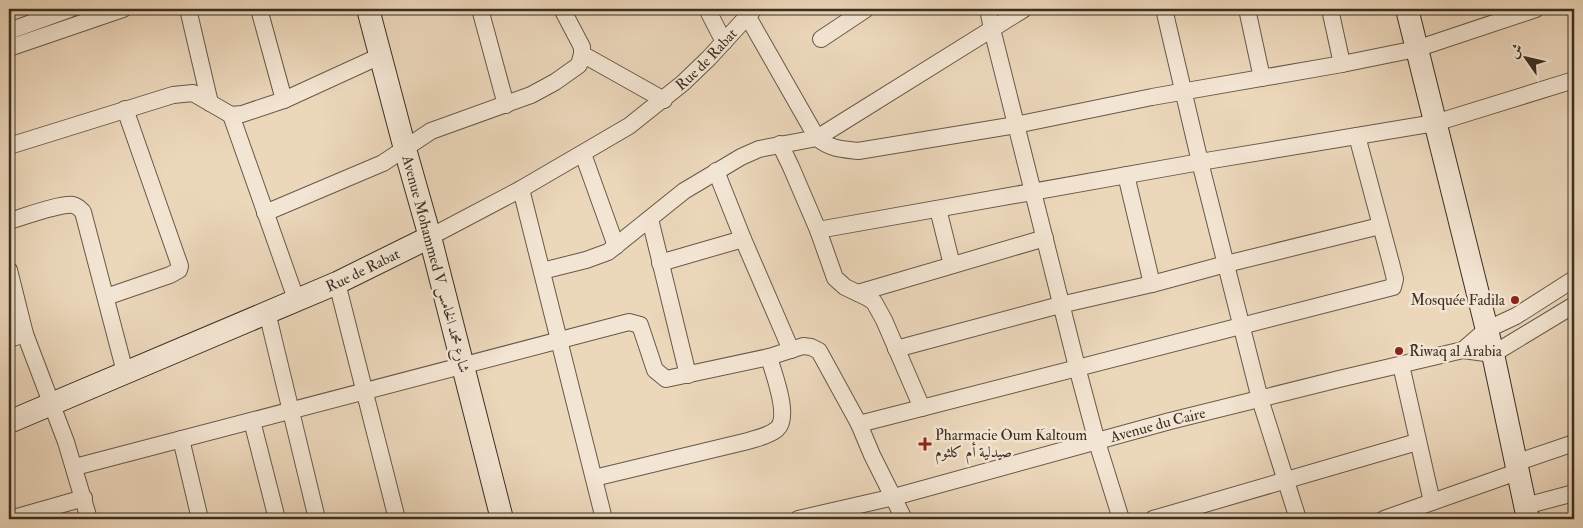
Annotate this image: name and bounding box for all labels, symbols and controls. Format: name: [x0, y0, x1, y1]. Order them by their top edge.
street label: Rue de Rabat: [672, 25, 741, 95]
north arrow: [1500, 32, 1550, 82]
text: ش: [1505, 40, 1527, 62]
street label: Avenue Mohammed V شارع محمد الخامس: [394, 152, 474, 376]
street label: Rue de Rabat: [323, 244, 403, 297]
place label: Mosquée Fadila: [1411, 291, 1506, 310]
marker: Mosquée Fadila: [1509, 294, 1521, 306]
place label: Riwaq al Arabia: [1409, 342, 1503, 361]
marker: Riwaq al Arabia: [1393, 345, 1405, 357]
street label: Avenue du Caire: [1107, 404, 1208, 447]
place label: Pharmacie Oum Kaltoum صيدلية أم كلثوم: [935, 426, 1088, 465]
marker: Pharmacie Oum Kaltoum صيدلية أم كلثوم: [919, 438, 931, 450]

